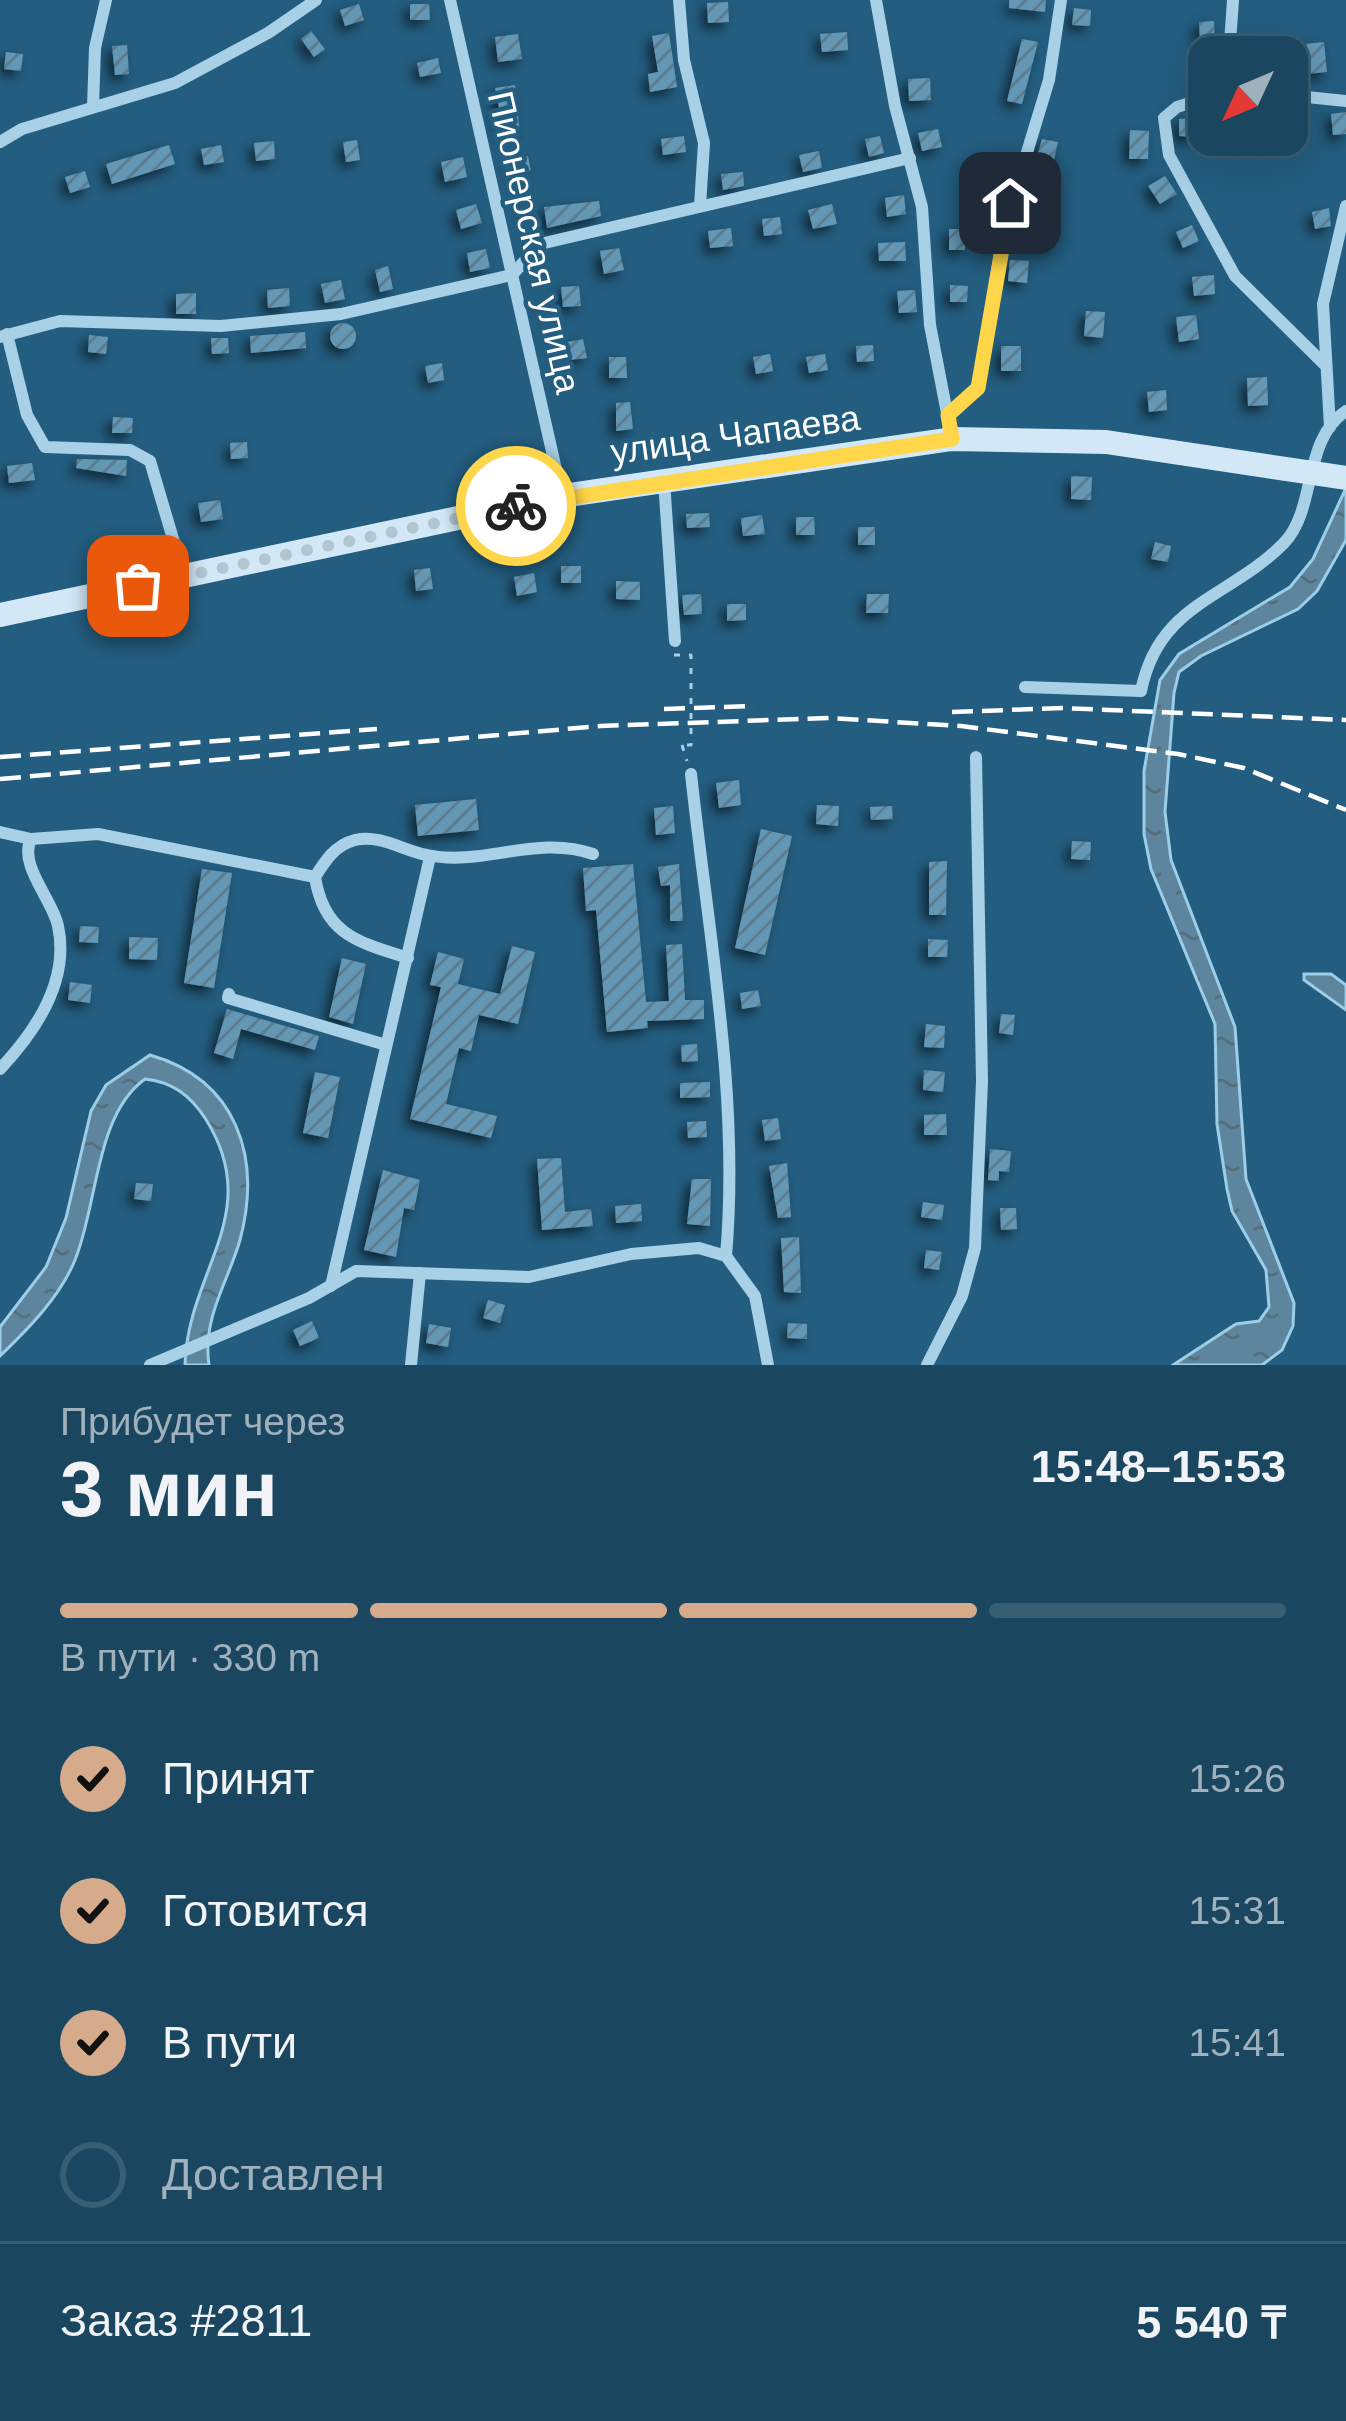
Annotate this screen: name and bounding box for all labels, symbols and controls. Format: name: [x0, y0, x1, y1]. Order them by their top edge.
north arrow: [1188, 36, 1308, 156]
map controls: [1188, 36, 1308, 156]
street label: Пионерская улица: [480, 87, 589, 398]
pin: [959, 152, 1061, 254]
icon: home: [977, 170, 1043, 236]
street label: улица Чапаева: [608, 397, 863, 472]
courier: [456, 446, 576, 566]
icon: bike: [483, 473, 549, 539]
pin: [87, 535, 189, 637]
icon: bag: [105, 553, 171, 619]
text: Прибудет через: [60, 1400, 345, 1443]
text: 15:48–15:53: [1031, 1441, 1286, 1492]
text: 3 мин: [60, 1445, 278, 1533]
text: В пути · 330 m: [60, 1636, 320, 1679]
icon: check: [60, 1746, 126, 1812]
text: Принят: [162, 1753, 314, 1804]
text: 15:26: [1188, 1757, 1286, 1800]
icon: check: [60, 1878, 126, 1944]
text: Готовится: [162, 1885, 369, 1936]
text: 15:31: [1188, 1889, 1286, 1932]
icon: check: [60, 2010, 126, 2076]
text: В пути: [162, 2017, 297, 2068]
text: 15:41: [1188, 2021, 1286, 2064]
text: Доставлен: [162, 2149, 385, 2200]
text: Заказ #2811: [60, 2295, 312, 2346]
text: 5 540 ₸: [1136, 2297, 1286, 2348]

